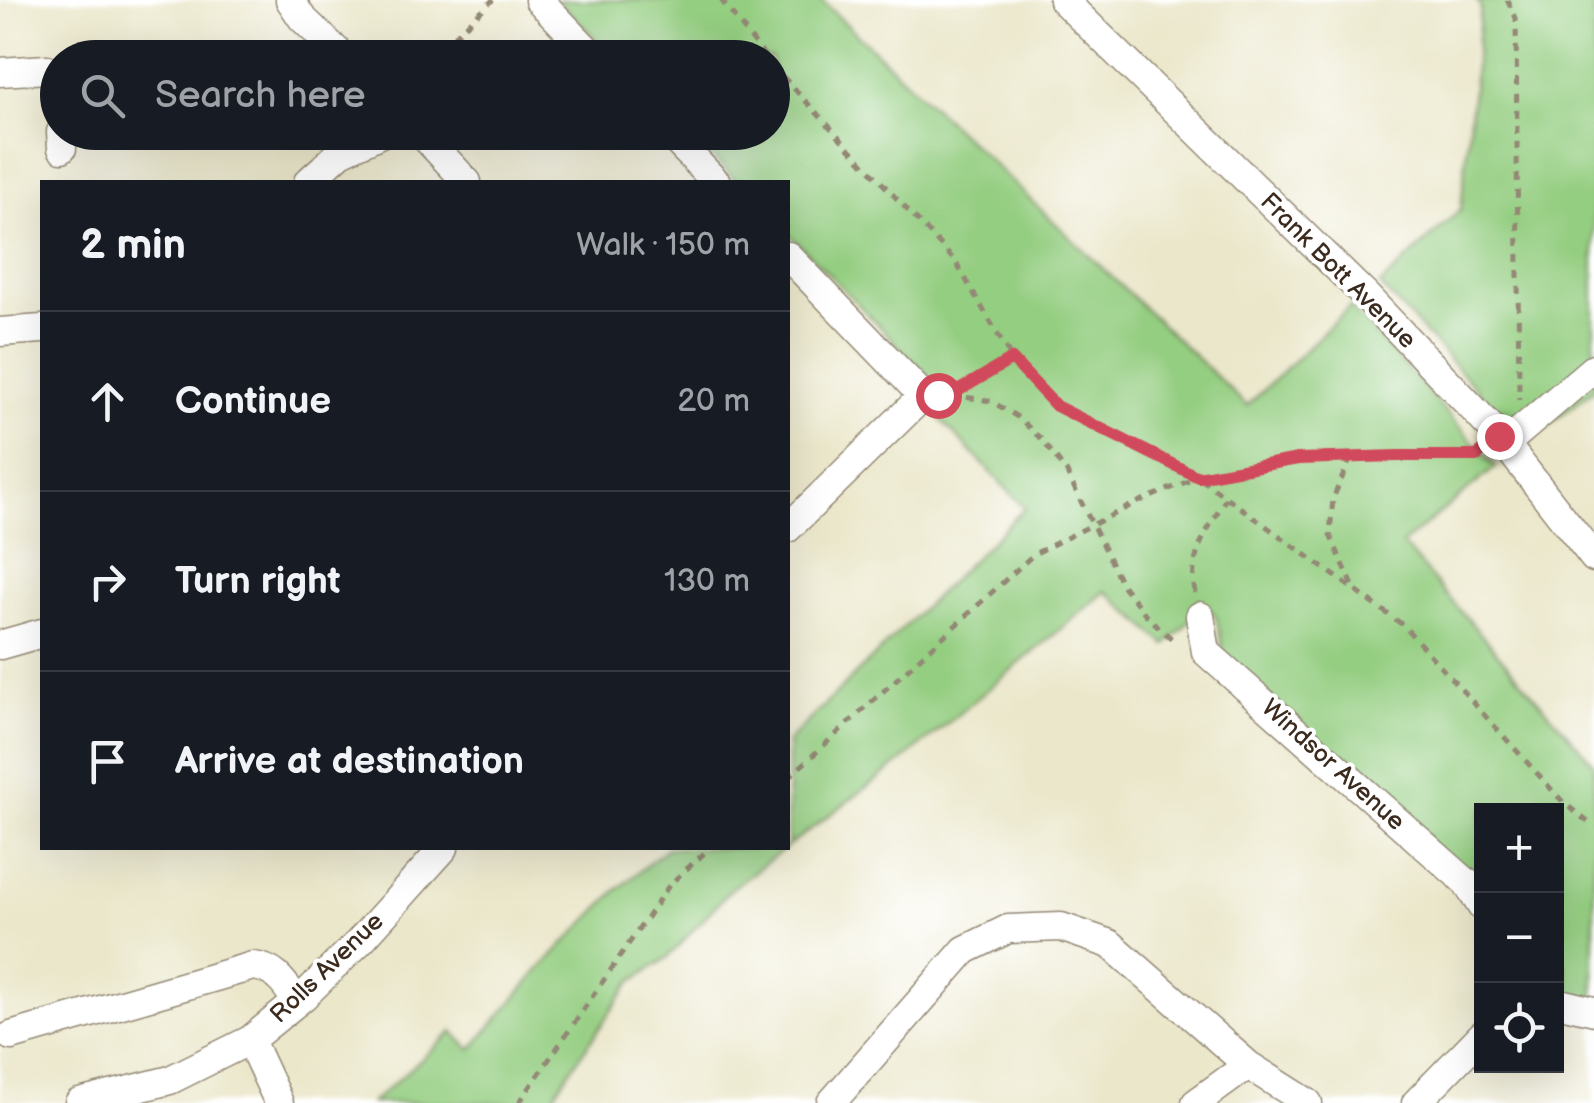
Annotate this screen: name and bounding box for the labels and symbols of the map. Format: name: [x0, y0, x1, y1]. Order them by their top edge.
street label: Frank Bott Avenue: [1254, 187, 1423, 356]
route start: [916, 373, 962, 419]
route end: [1477, 414, 1523, 460]
street label: Windsor Avenue: [1255, 693, 1411, 838]
street label: Rolls Avenue: [264, 906, 390, 1030]

